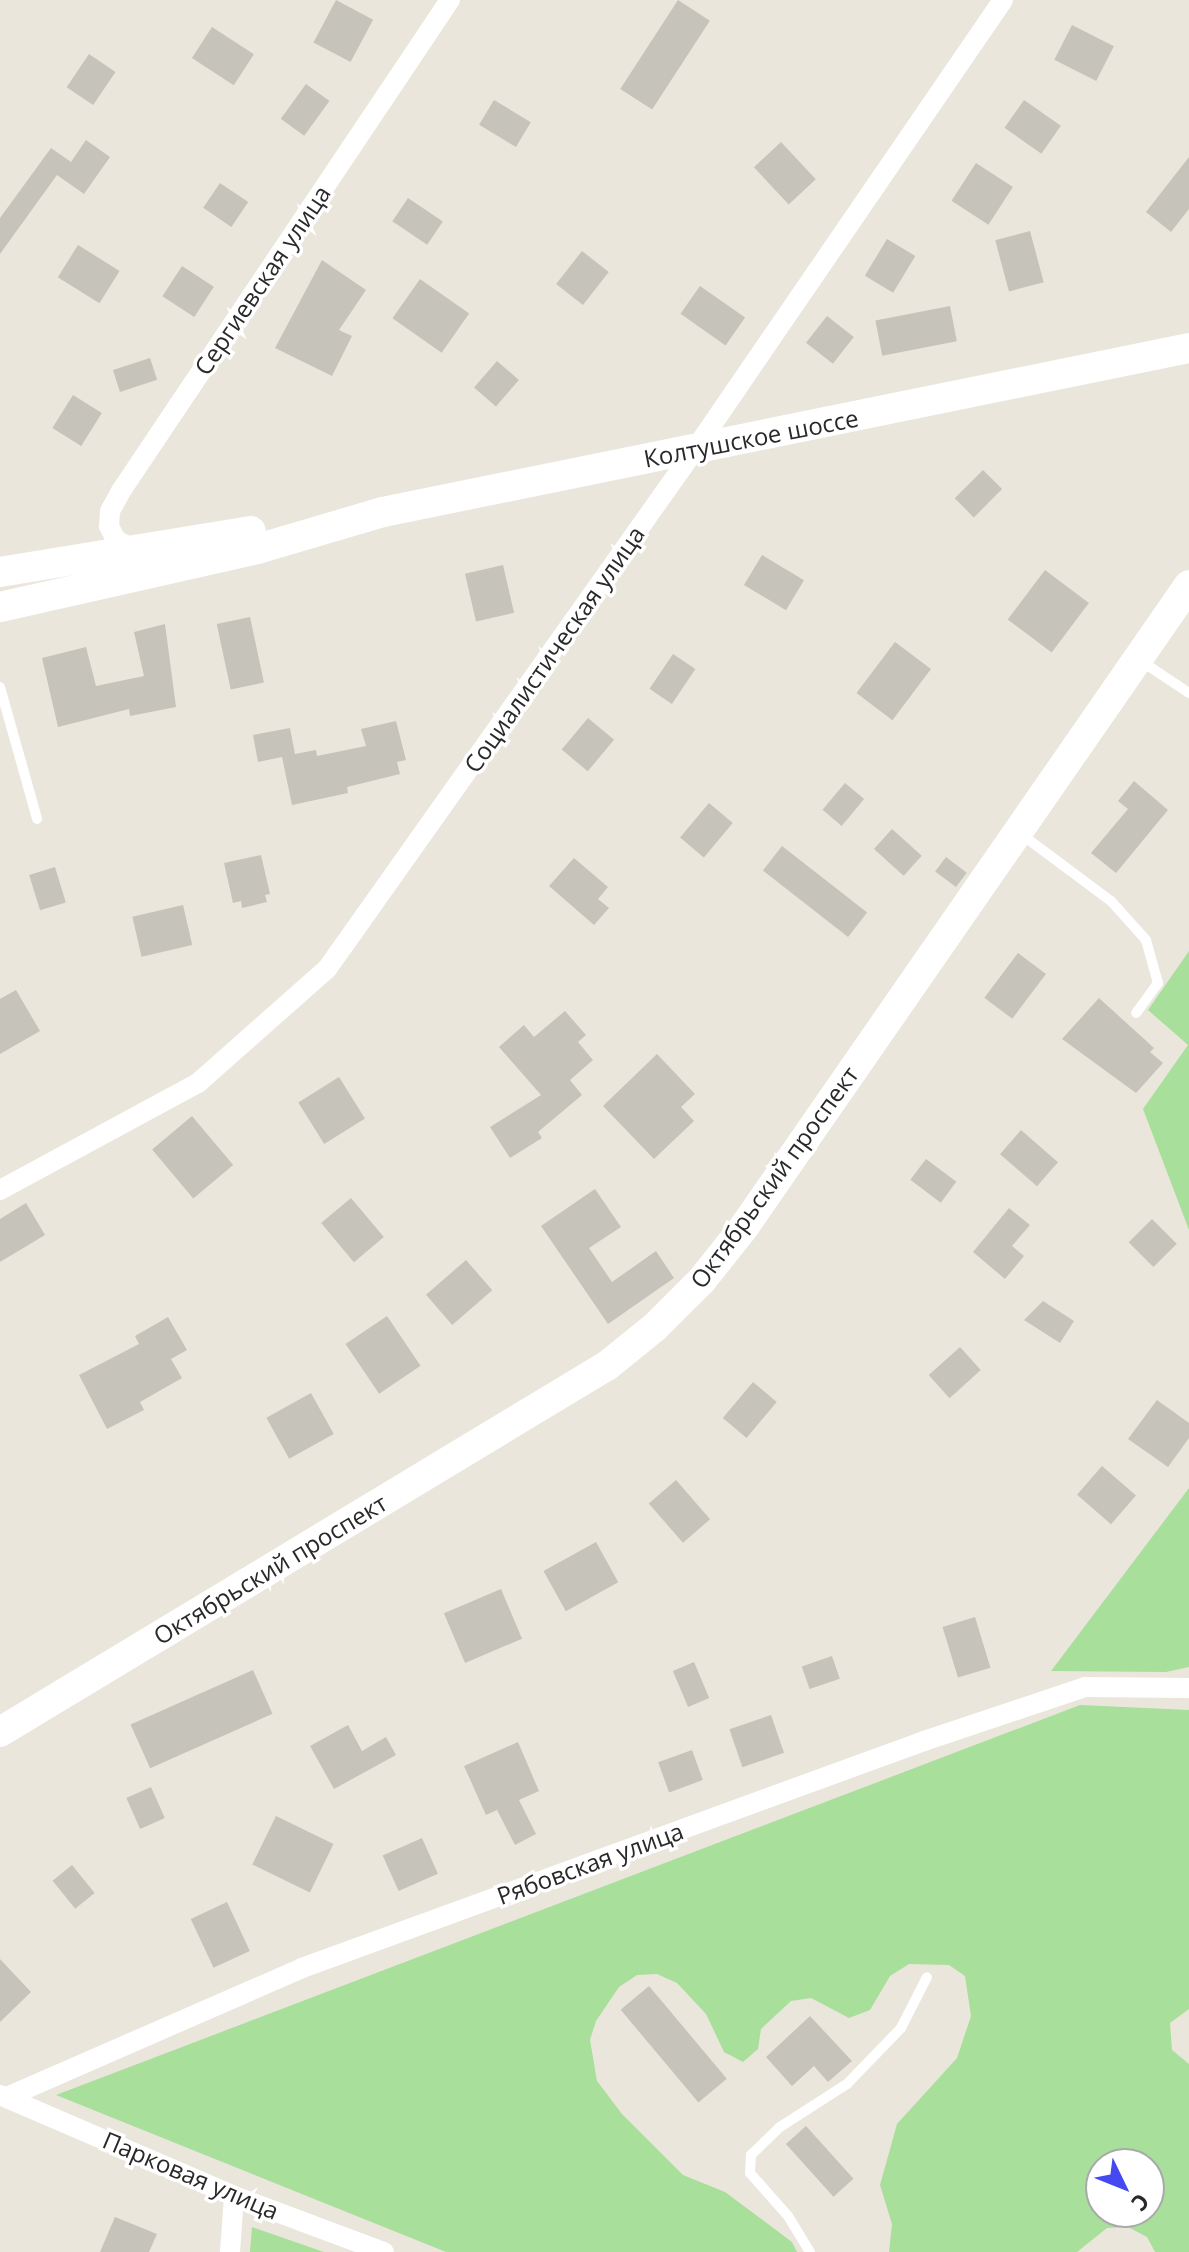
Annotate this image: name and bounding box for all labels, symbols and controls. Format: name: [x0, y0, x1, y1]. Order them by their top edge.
street label: Сергиевская улица: [188, 180, 336, 380]
street label: Колтушское шоссе: [641, 403, 861, 473]
street label: Социалистическая улица: [458, 520, 650, 778]
street label: Октябрьский проспект: [684, 1061, 864, 1293]
street label: Октябрьский проспект: [148, 1488, 392, 1650]
street label: Рябовская улица: [493, 1816, 687, 1910]
street label: Парковая улица: [99, 2125, 283, 2225]
north arrow: [1085, 2148, 1165, 2228]
text: С: [1125, 2188, 1157, 2218]

